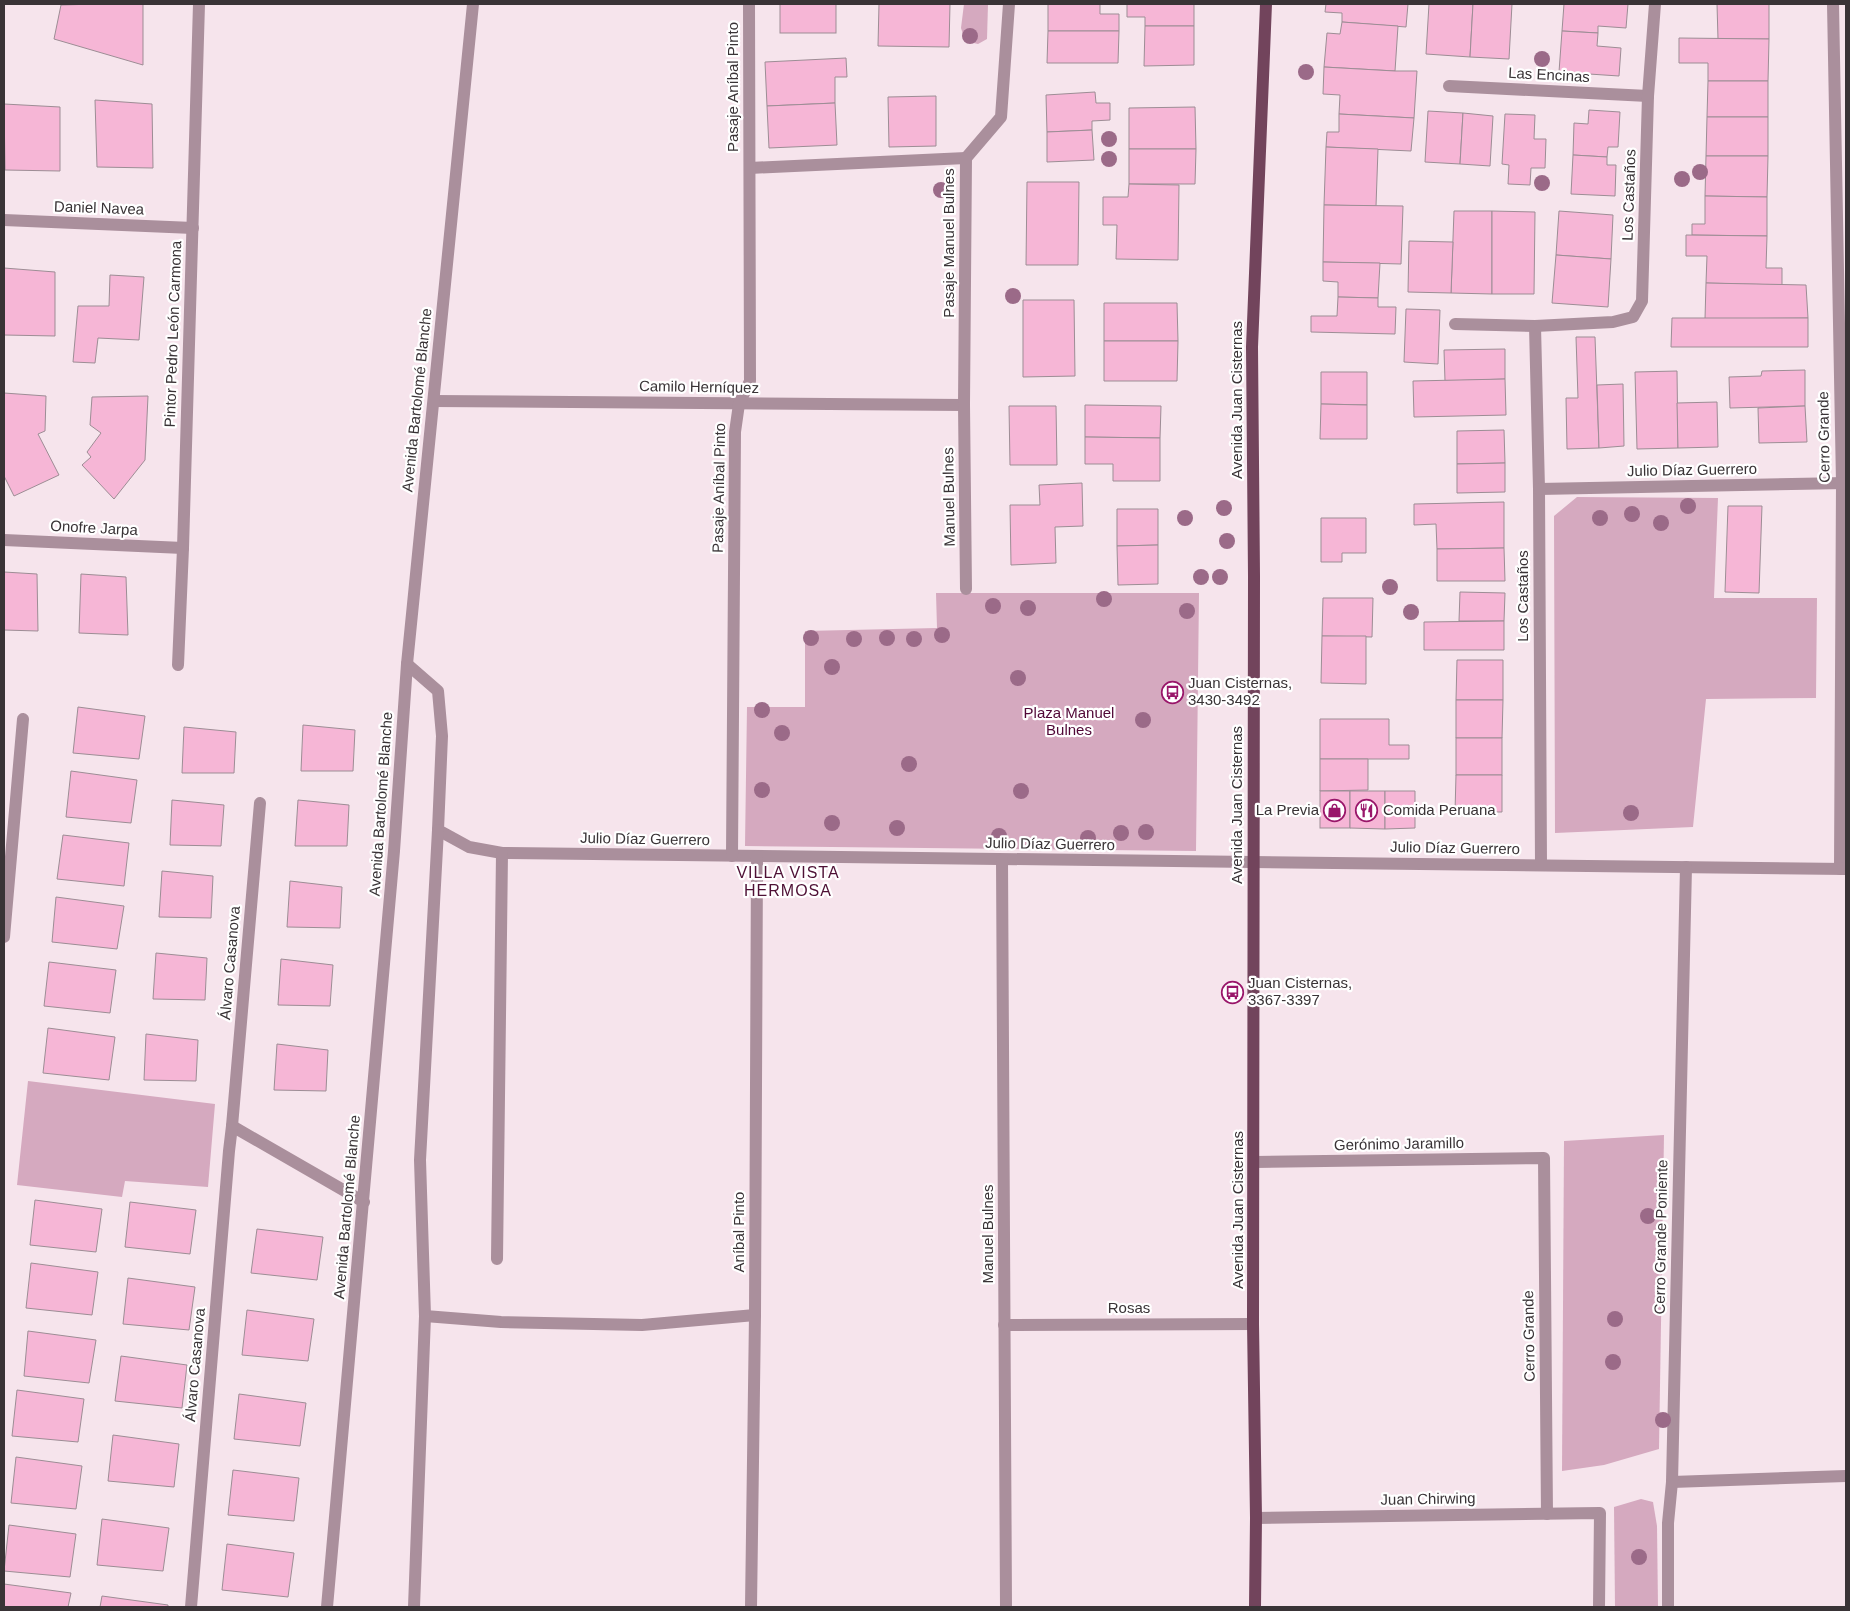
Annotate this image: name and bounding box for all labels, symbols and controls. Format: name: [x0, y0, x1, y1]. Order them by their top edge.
street label: Pasaje Aníbal Pinto: [724, 22, 741, 152]
street label: Las Encinas: [1508, 64, 1590, 85]
street label: Los Castaños: [1618, 149, 1639, 241]
street label: Pasaje Manuel Bulnes: [940, 168, 957, 318]
street label: Daniel Navea: [54, 197, 145, 218]
street label: Pintor Pedro León Carmona: [161, 240, 184, 428]
street label: Avenida Bartolomé Blanche: [398, 307, 435, 493]
street label: Avenida Juan Cisternas: [1228, 321, 1245, 479]
street label: Camilo Herníquez: [639, 377, 759, 396]
street label: Cerro Grande: [1814, 391, 1833, 483]
street label: Pasaje Aníbal Pinto: [709, 423, 728, 553]
street label: Manuel Bulnes: [939, 447, 958, 547]
street label: Julio Díaz Guerrero: [1627, 460, 1757, 479]
street label: Onofre Jarpa: [50, 517, 139, 538]
street label: Los Castaños: [1514, 550, 1531, 642]
place label: Juan Cisternas, 3430-3492: [1188, 674, 1292, 708]
bus stop icon: Juan Cisternas, 3430-3492: [1160, 680, 1184, 704]
park label: Plaza Manuel Bulnes: [1024, 704, 1114, 738]
street label: Avenida Bartolomé Blanche: [366, 711, 395, 897]
street label: Avenida Juan Cisternas: [1228, 726, 1245, 884]
shop icon: La Previa: [1323, 798, 1347, 822]
restaurant icon: Comida Peruana: [1355, 798, 1379, 822]
place label: La Previa: [1256, 801, 1320, 818]
place label: Comida Peruana: [1383, 801, 1496, 818]
street label: Julio Díaz Guerrero: [580, 829, 710, 848]
street label: Julio Díaz Guerrero: [985, 834, 1115, 853]
street label: Julio Díaz Guerrero: [1390, 838, 1520, 857]
district label: VILLA VISTA HERMOSA: [736, 864, 840, 899]
street label: Álvaro Casanova: [216, 905, 243, 1021]
place label: Juan Cisternas, 3367-3397: [1248, 974, 1352, 1008]
bus stop icon: Juan Cisternas, 3367-3397: [1220, 980, 1244, 1004]
street label: Avenida Bartolomé Blanche: [330, 1114, 363, 1300]
street label: Avenida Juan Cisternas: [1229, 1131, 1246, 1289]
street label: Gerónimo Jaramillo: [1334, 1134, 1464, 1153]
street label: Cerro Grande Poniente: [1651, 1159, 1670, 1315]
street label: Manuel Bulnes: [979, 1184, 996, 1284]
street label: Aníbal Pinto: [730, 1192, 747, 1272]
street label: Cerro Grande: [1519, 1290, 1538, 1382]
street label: Rosas: [1108, 1299, 1150, 1316]
street label: Álvaro Casanova: [181, 1307, 208, 1423]
street label: Juan Chirwing: [1380, 1489, 1476, 1508]

